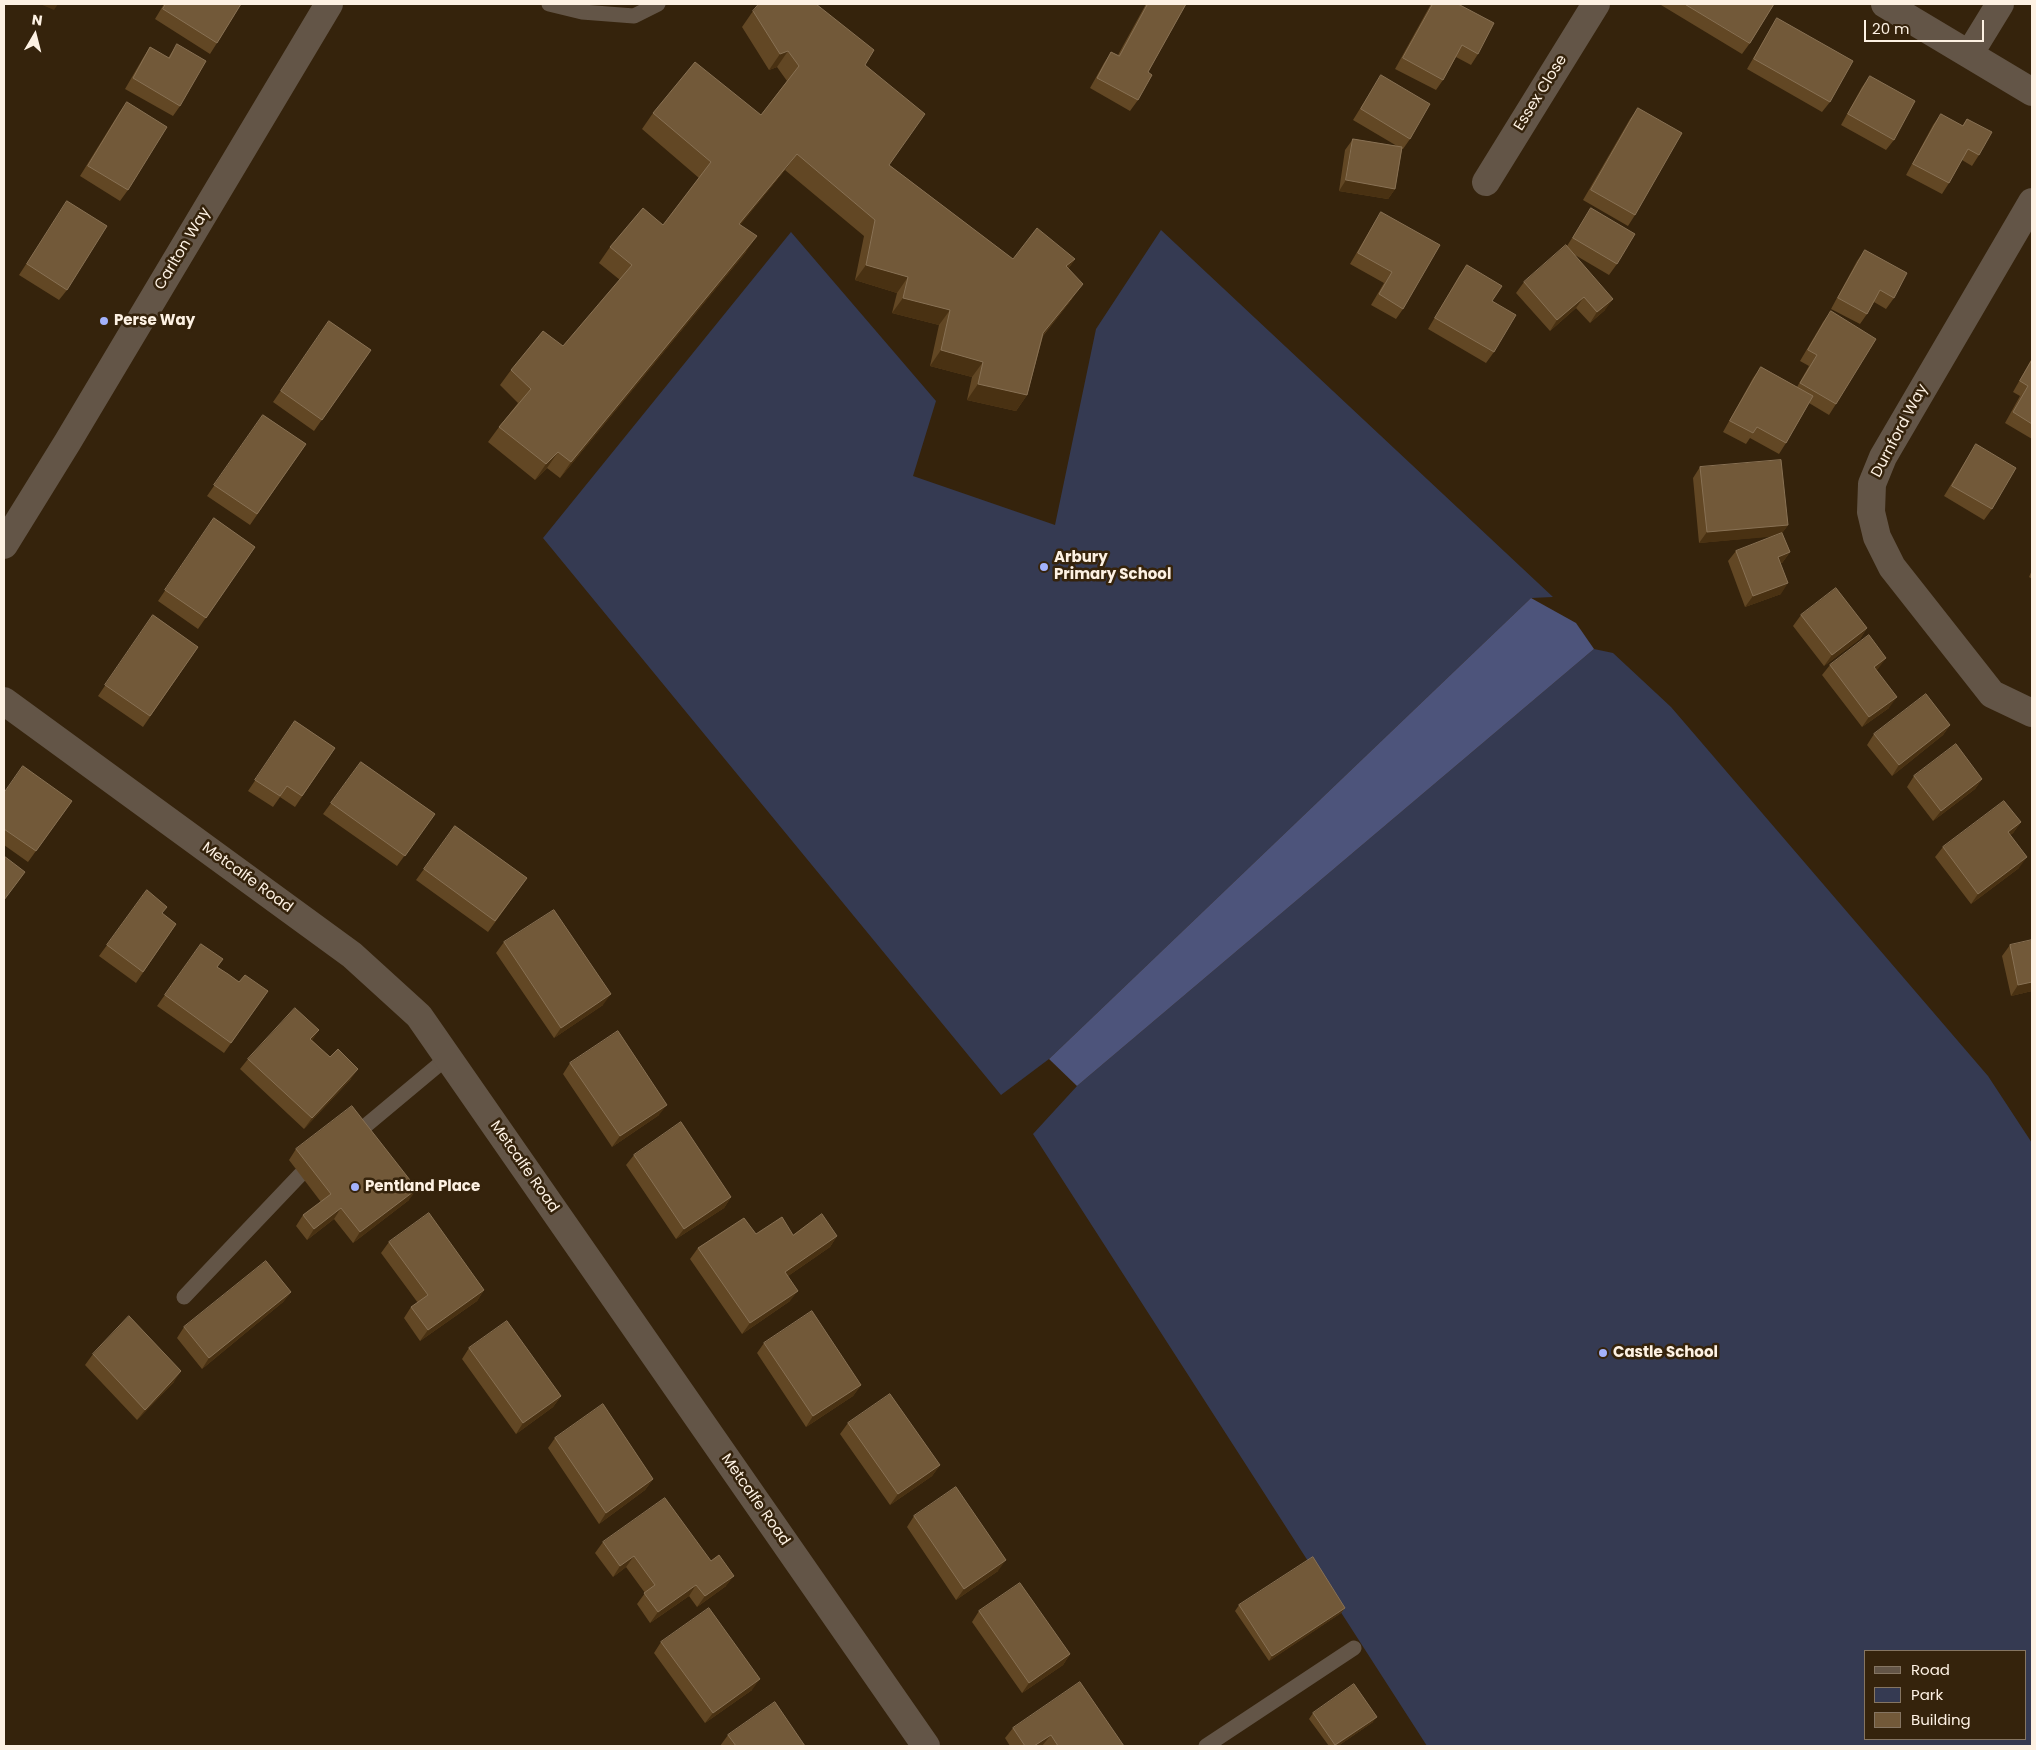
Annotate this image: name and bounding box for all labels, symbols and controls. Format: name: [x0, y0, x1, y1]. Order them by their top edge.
north arrow: [10, 10, 60, 60]
text: N: [30, 10, 44, 31]
scale bar: [1866, 10, 1986, 42]
text: 20 m: [1872, 18, 1910, 39]
street label: Essex Close: [1511, 52, 1571, 134]
street label: Carlton Way: [151, 205, 215, 293]
place label: Perse Way: [114, 312, 195, 330]
marker: Perse Way: [98, 315, 110, 327]
street label: Durnford Way: [1868, 381, 1932, 481]
place label: Arbury Primary School: [1054, 549, 1171, 584]
marker: Arbury Primary School: [1038, 561, 1050, 573]
street label: Metcalfe Road: [198, 839, 296, 917]
street label: Metcalfe Road: [486, 1118, 562, 1216]
place label: Pentland Place: [365, 1178, 480, 1196]
marker: Pentland Place: [349, 1181, 361, 1193]
place label: Castle School: [1613, 1344, 1718, 1362]
marker: Castle School: [1597, 1347, 1609, 1359]
street label: Metcalfe Road: [717, 1451, 793, 1549]
legend: [1864, 1650, 2026, 1740]
text: Road: [1911, 1659, 1950, 1680]
text: Park: [1911, 1684, 1943, 1705]
text: Building: [1911, 1709, 1971, 1730]

